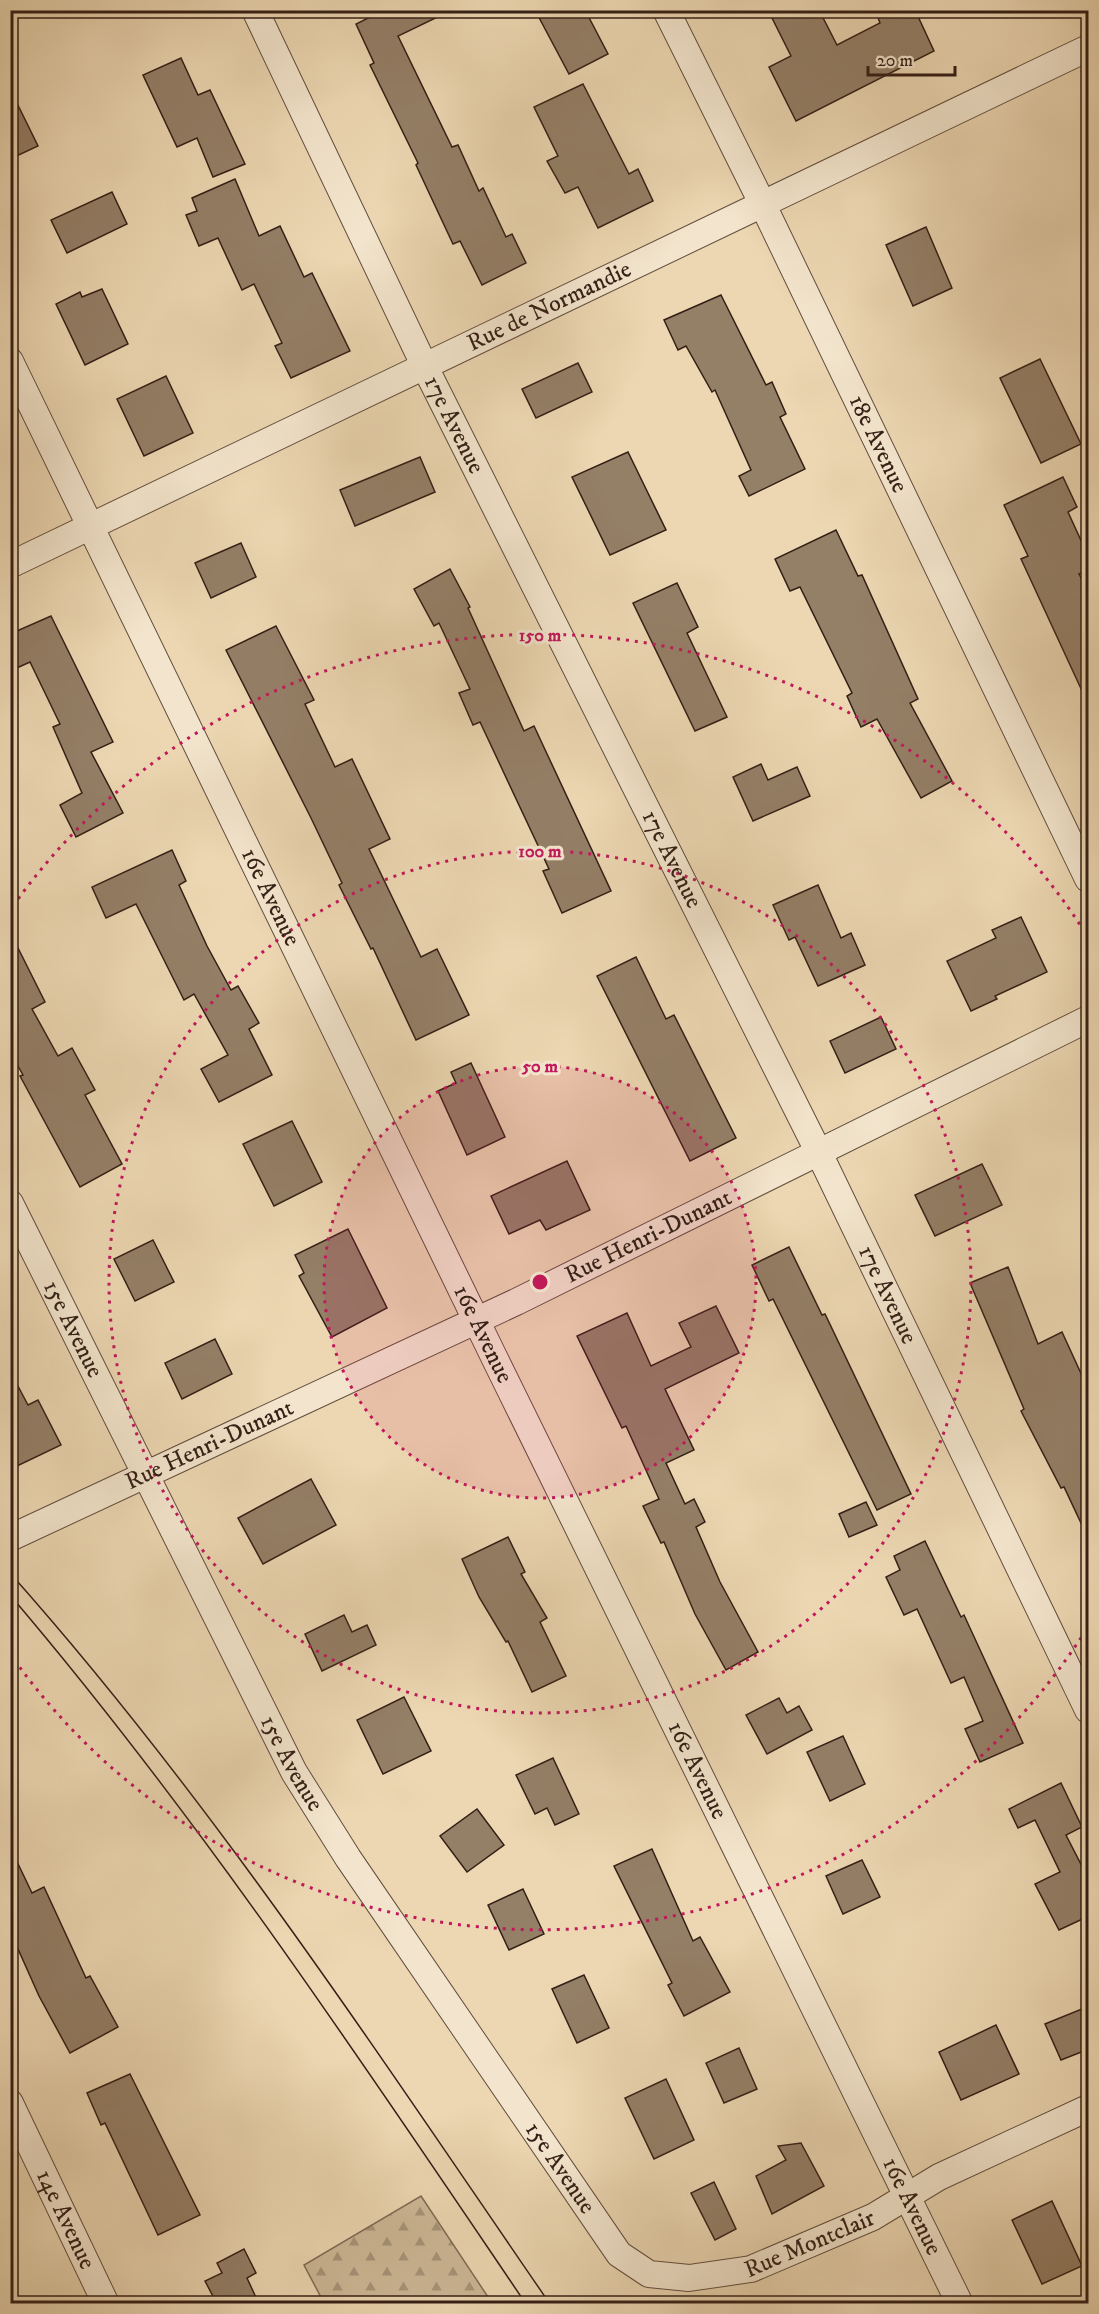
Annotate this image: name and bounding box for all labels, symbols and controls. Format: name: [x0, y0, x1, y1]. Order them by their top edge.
scale bar: [868, 39, 955, 77]
text: 20 m: [877, 50, 913, 72]
street label: Rue de Normandie: [462, 254, 636, 358]
street label: 17e Avenue: [417, 371, 491, 479]
street label: 18e Avenue: [842, 390, 915, 498]
text: 150 m: [519, 625, 562, 647]
street label: 17e Avenue: [635, 805, 709, 913]
text: 100 m: [518, 841, 562, 863]
street label: 16e Avenue: [234, 843, 307, 951]
text: 50 m: [521, 1056, 558, 1078]
street label: Rue Henri-Dunant: [560, 1183, 737, 1290]
street label: 17e Avenue: [851, 1241, 924, 1349]
centre of rings: [530, 1272, 550, 1292]
street label: 15e Avenue: [36, 1276, 110, 1383]
street label: 16e Avenue: [446, 1280, 520, 1388]
street label: Rue Henri-Dunant: [120, 1393, 299, 1497]
street label: 15e Avenue: [253, 1710, 330, 1817]
street label: 16e Avenue: [661, 1716, 734, 1824]
street label: 15e Avenue: [518, 2116, 602, 2220]
street label: 16e Avenue: [875, 2152, 949, 2260]
street label: 14e Avenue: [29, 2165, 102, 2274]
street label: Rue Montclair: [740, 2203, 879, 2285]

